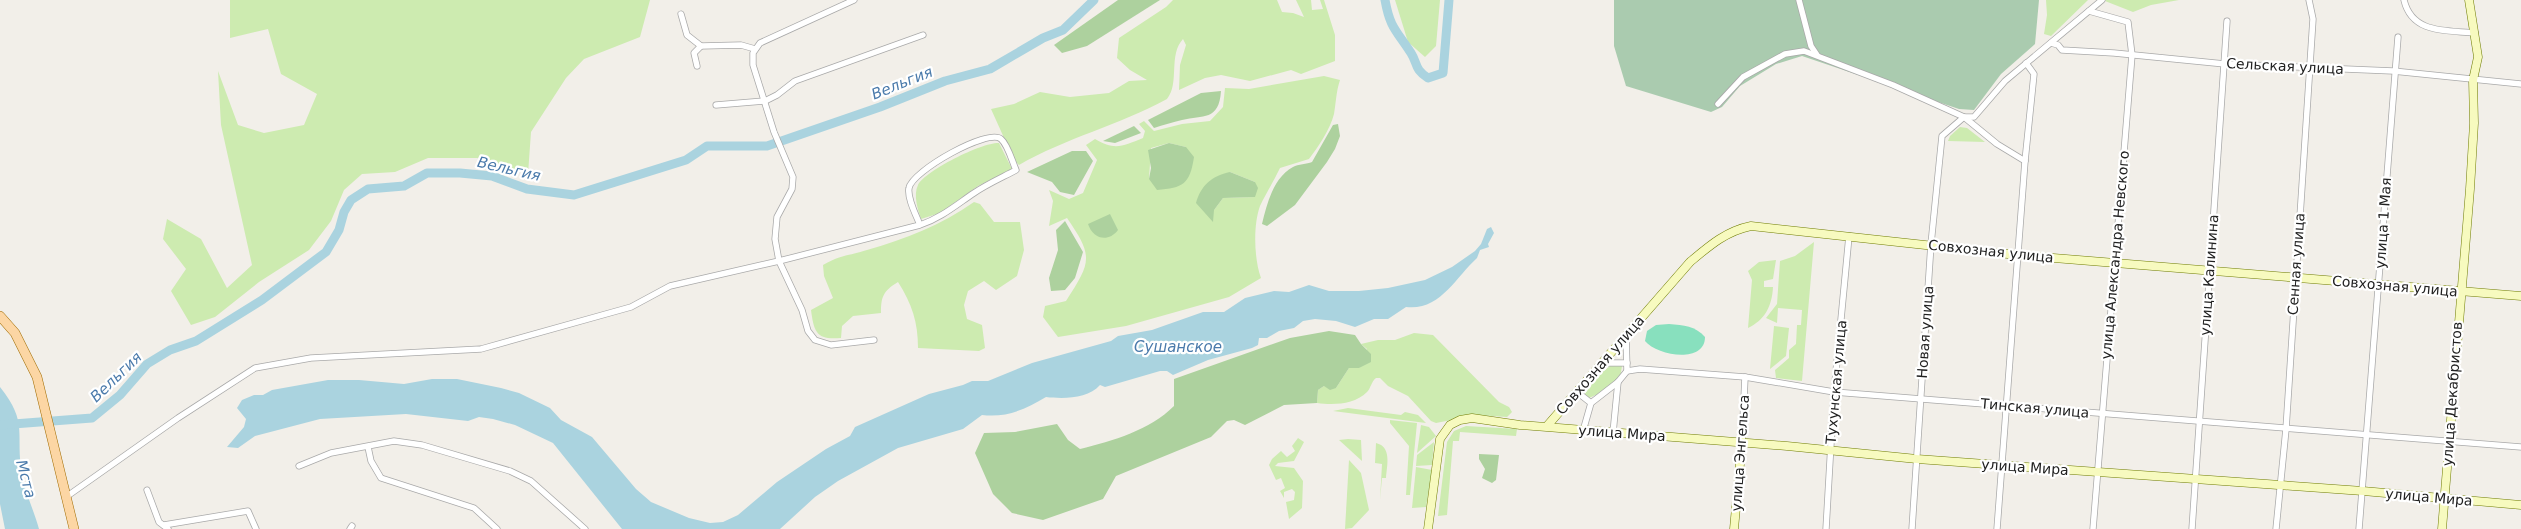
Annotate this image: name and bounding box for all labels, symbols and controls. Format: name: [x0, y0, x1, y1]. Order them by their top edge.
street label: Сельская улица: [2226, 55, 2344, 77]
water label: Вельгия: [869, 63, 935, 103]
street label: улица Александра Невского: [2098, 150, 2132, 360]
water label: Вельгия: [475, 153, 543, 185]
street label: улица 1 Мая: [2372, 177, 2394, 269]
street label: Сенная улица: [2284, 212, 2308, 316]
street label: улица Калинина: [2197, 214, 2221, 336]
street label: Совхозная улица: [1928, 236, 2054, 266]
street label: Совхозная улица: [2332, 273, 2458, 299]
street label: Новая улица: [1914, 285, 1936, 379]
street label: Совхозная улица: [1553, 312, 1647, 418]
street label: Тухунская улица: [1823, 319, 1849, 446]
street label: улица Декабристов: [2439, 321, 2465, 467]
water label: Сушанское: [1134, 338, 1222, 356]
water label: Вельгия: [87, 348, 145, 406]
street label: улица Энгельса: [1728, 394, 1752, 512]
street label: Тинская улица: [1979, 395, 2090, 421]
street label: улица Мира: [1578, 422, 1666, 444]
street label: улица Мира: [1981, 456, 2069, 478]
water label: Мста: [12, 458, 40, 500]
street label: улица Мира: [2385, 485, 2473, 509]

